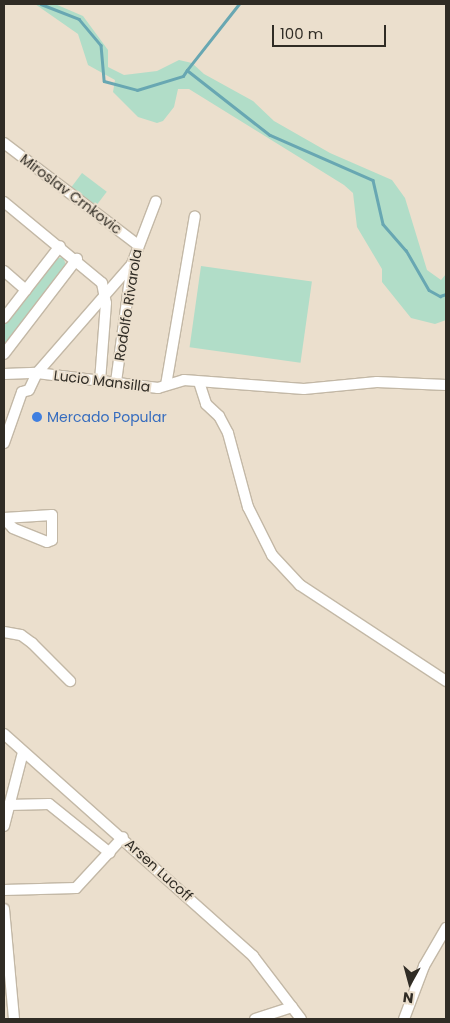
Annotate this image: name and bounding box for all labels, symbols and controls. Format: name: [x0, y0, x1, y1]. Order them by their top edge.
scale bar: [275, 15, 389, 47]
text: 100 m: [280, 23, 323, 44]
street label: Miroslav Crnkovic: [17, 150, 125, 238]
street label: Rodolfo Rivarola: [111, 248, 145, 362]
street label: Lucio Mansilla: [53, 367, 151, 395]
place label: Mercado Popular: [47, 409, 167, 425]
marker: Mercado Popular: [31, 411, 43, 423]
street label: Arsen Lucoff: [122, 835, 196, 905]
north arrow: [385, 958, 435, 1008]
text: N: [402, 987, 415, 1008]

